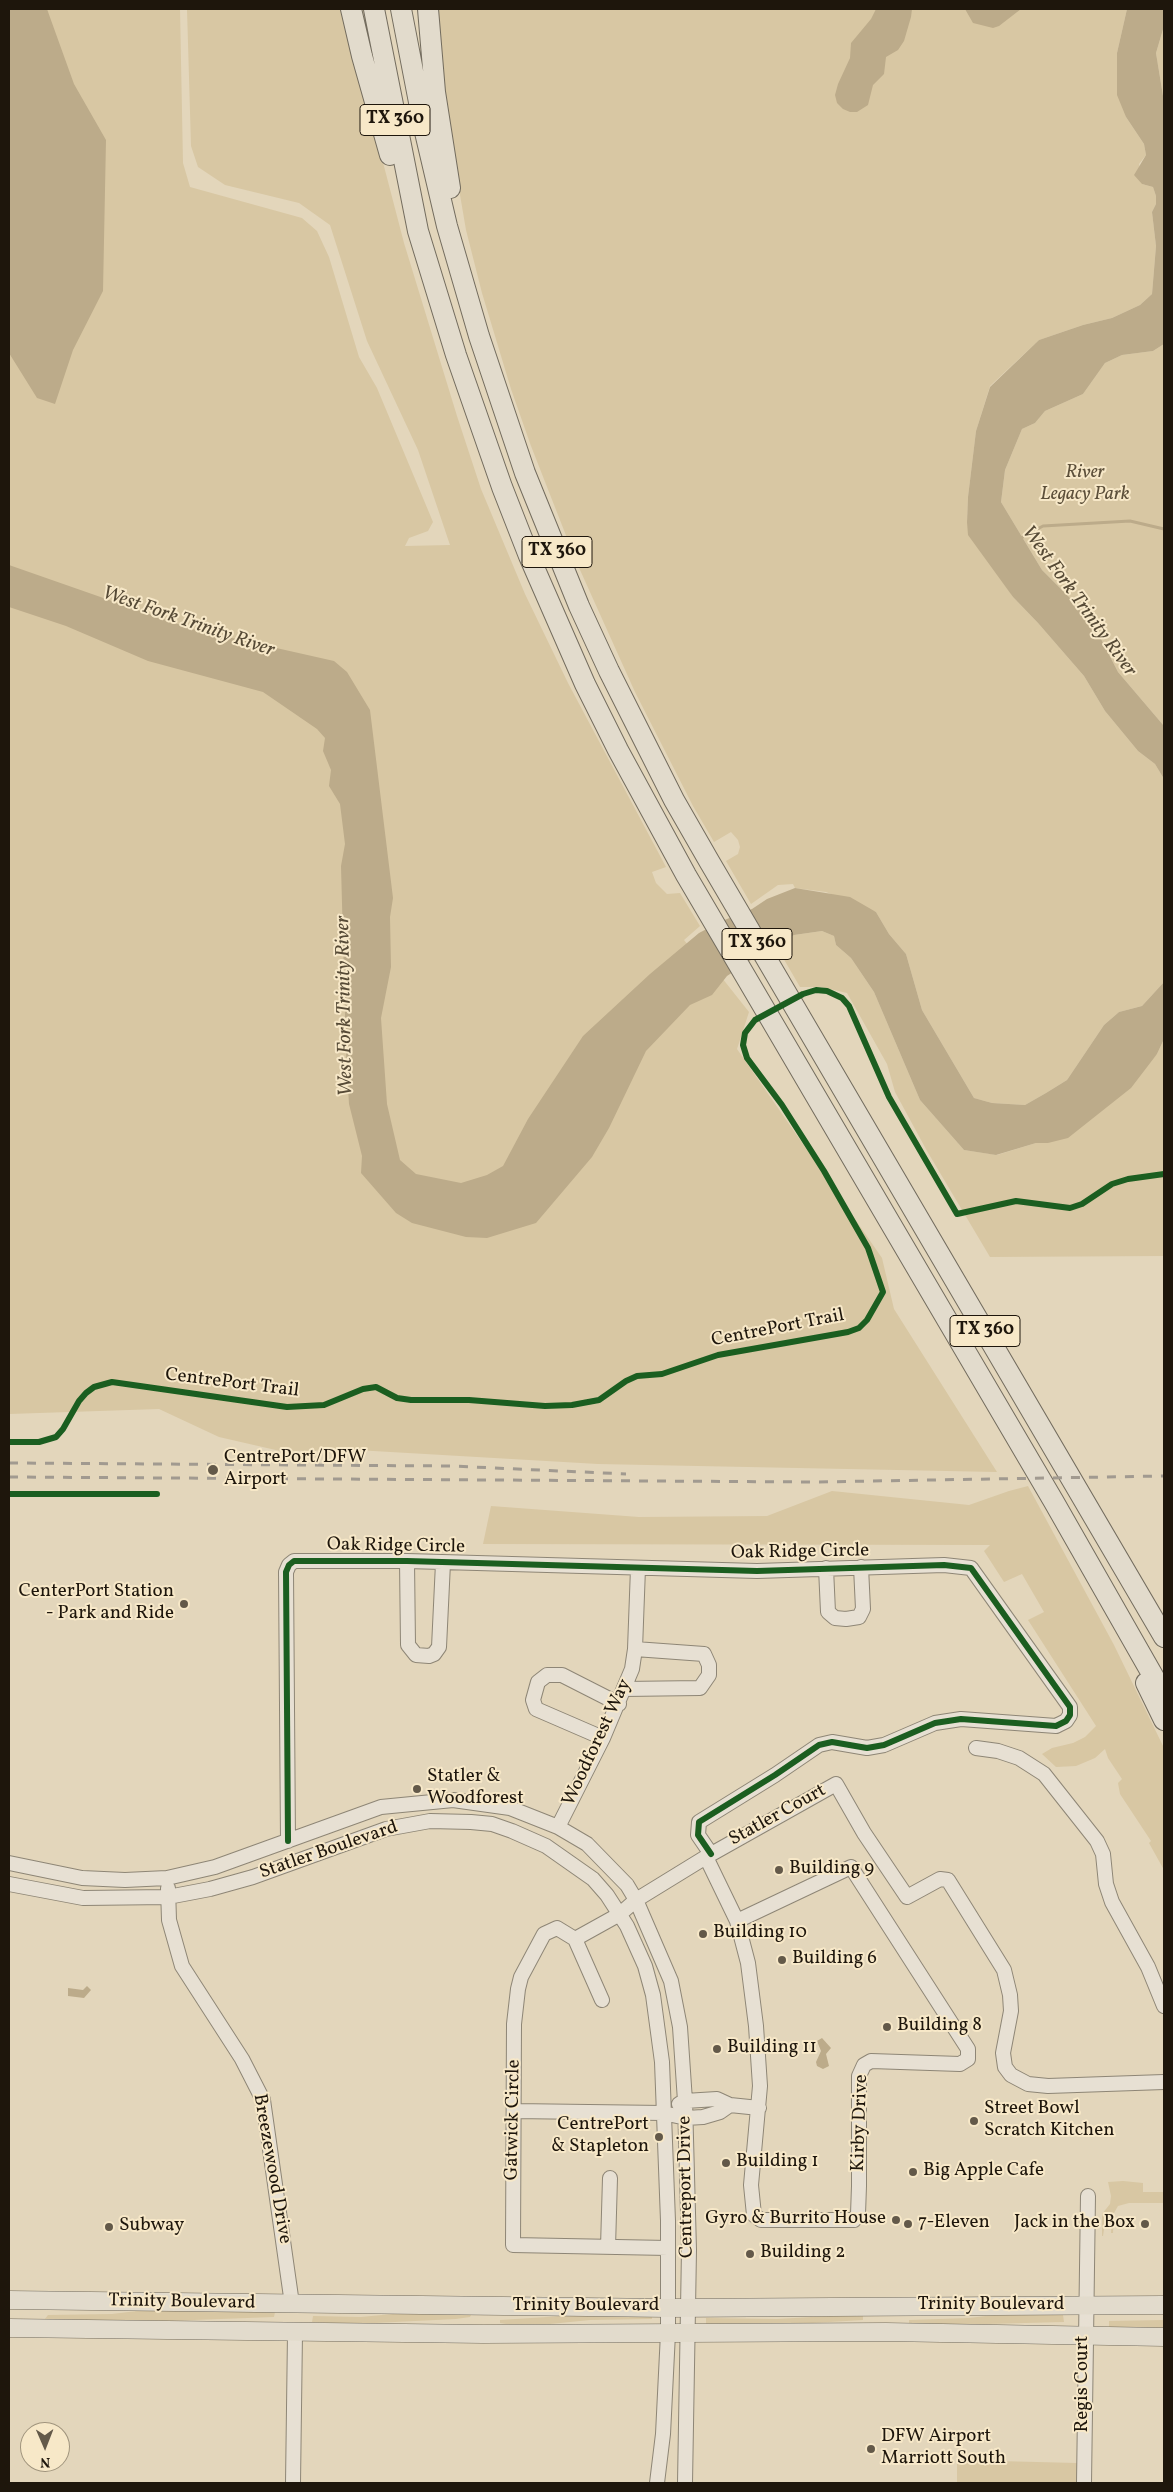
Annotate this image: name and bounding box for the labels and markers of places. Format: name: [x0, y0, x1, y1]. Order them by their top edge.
place label: CentrePort/DFW Airport: [224, 1448, 366, 1492]
marker: CentrePort/DFW Airport: [206, 1463, 220, 1477]
place label: CenterPort Station - Park and Ride: [18, 1582, 174, 1626]
marker: CenterPort Station - Park and Ride: [178, 1598, 190, 1610]
place label: Statler & Woodforest: [427, 1767, 524, 1811]
marker: Statler & Woodforest: [411, 1783, 423, 1795]
place label: Building 9: [789, 1859, 874, 1881]
marker: Building 9: [773, 1864, 785, 1876]
place label: Building 10: [713, 1923, 807, 1945]
marker: Building 10: [697, 1928, 709, 1940]
place label: Building 6: [792, 1949, 877, 1971]
marker: Building 6: [776, 1954, 788, 1966]
place label: Building 8: [897, 2016, 982, 2038]
marker: Building 8: [881, 2021, 893, 2033]
place label: Building 11: [727, 2038, 817, 2060]
marker: Building 11: [711, 2043, 723, 2055]
place label: Street Bowl Scratch Kitchen: [984, 2099, 1115, 2143]
place label: CentrePort & Stapleton: [551, 2115, 649, 2159]
marker: Street Bowl Scratch Kitchen: [968, 2115, 980, 2127]
marker: CentrePort & Stapleton: [653, 2131, 665, 2143]
place label: Building 1: [736, 2152, 819, 2174]
marker: Building 1: [720, 2157, 732, 2169]
place label: Big Apple Cafe: [923, 2161, 1044, 2183]
marker: Big Apple Cafe: [907, 2166, 919, 2178]
place label: Gyro & Burrito House: [705, 2209, 886, 2231]
place label: 7-Eleven: [918, 2213, 990, 2235]
place label: Jack in the Box: [1014, 2213, 1135, 2235]
marker: Gyro & Burrito House: [890, 2214, 902, 2226]
place label: Subway: [119, 2216, 184, 2238]
marker: 7-Eleven: [902, 2218, 914, 2230]
marker: Jack in the Box: [1139, 2218, 1151, 2230]
marker: Subway: [103, 2221, 115, 2233]
place label: Building 2: [760, 2243, 845, 2265]
marker: Building 2: [744, 2248, 756, 2260]
place label: DFW Airport Marriott South: [881, 2427, 1006, 2471]
marker: DFW Airport Marriott South: [865, 2443, 877, 2455]

